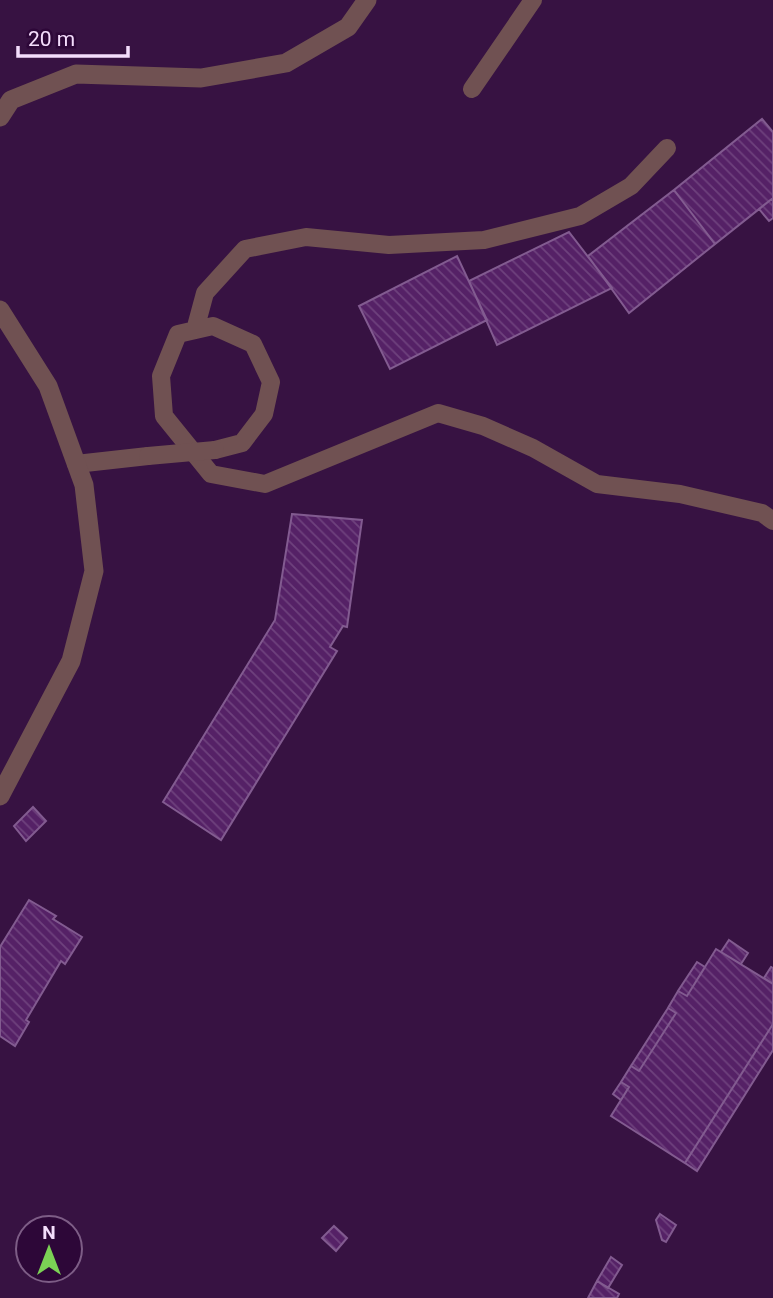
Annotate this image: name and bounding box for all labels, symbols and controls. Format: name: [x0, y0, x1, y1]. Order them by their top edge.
scale bar: [18, 14, 128, 58]
text: 20 m: [28, 27, 75, 51]
north arrow: [14, 1214, 84, 1284]
text: N: [42, 1221, 56, 1244]

